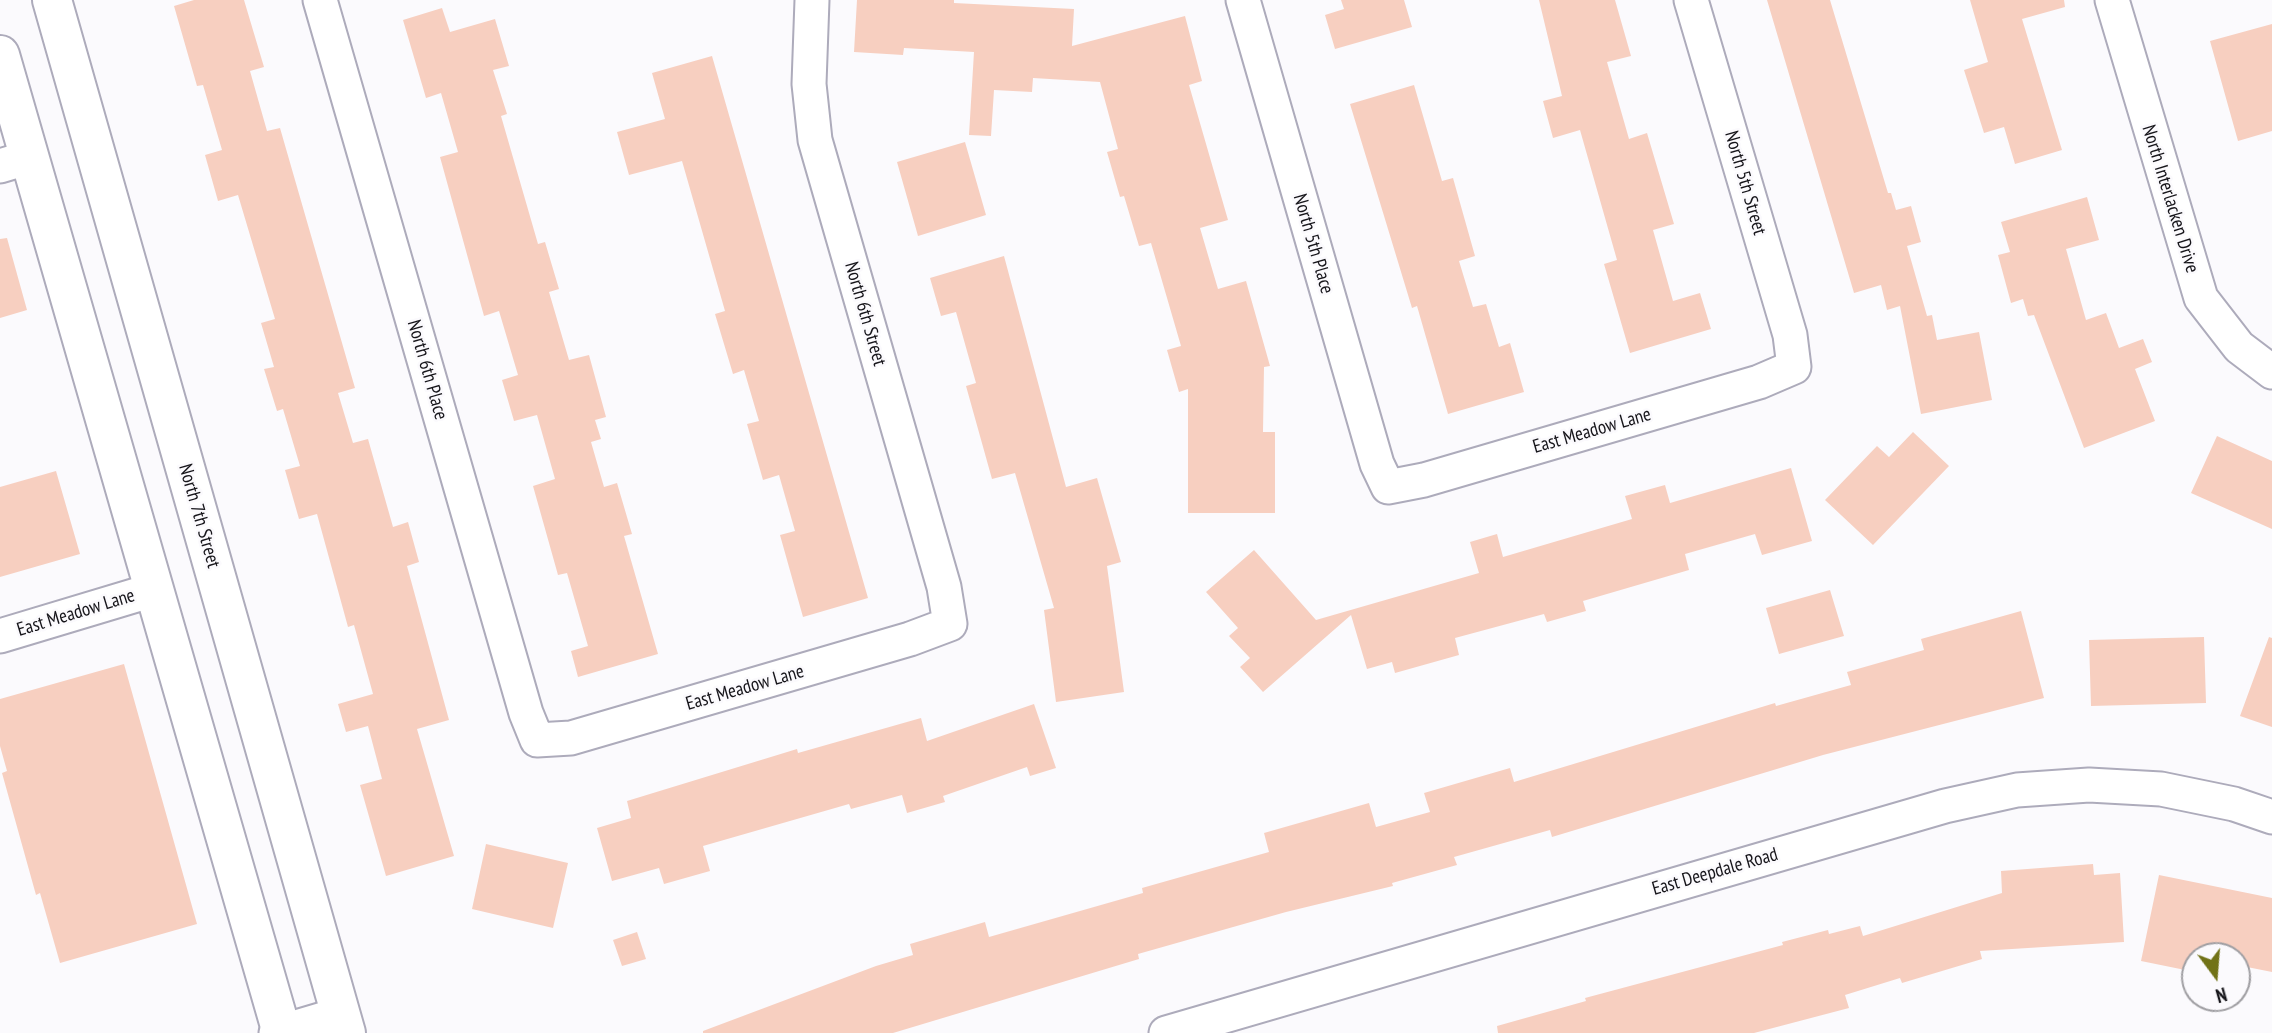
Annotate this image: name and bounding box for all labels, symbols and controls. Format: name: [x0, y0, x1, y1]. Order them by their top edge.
street label: North Interlacken Drive: [2137, 122, 2203, 276]
street label: North 5th Street: [1719, 128, 1771, 238]
street label: North 5th Place: [1288, 191, 1338, 297]
street label: North 6th Street: [839, 259, 891, 369]
street label: North 6th Place: [402, 317, 452, 423]
street label: East Meadow Lane: [1530, 403, 1654, 459]
street label: North 7th Street: [173, 461, 225, 571]
street label: East Meadow Lane: [14, 584, 138, 642]
street label: East Meadow Lane: [683, 660, 807, 716]
street label: East Deepdale Road: [1649, 843, 1781, 901]
north arrow: [2181, 942, 2251, 1012]
text: N: [2213, 982, 2229, 1008]

